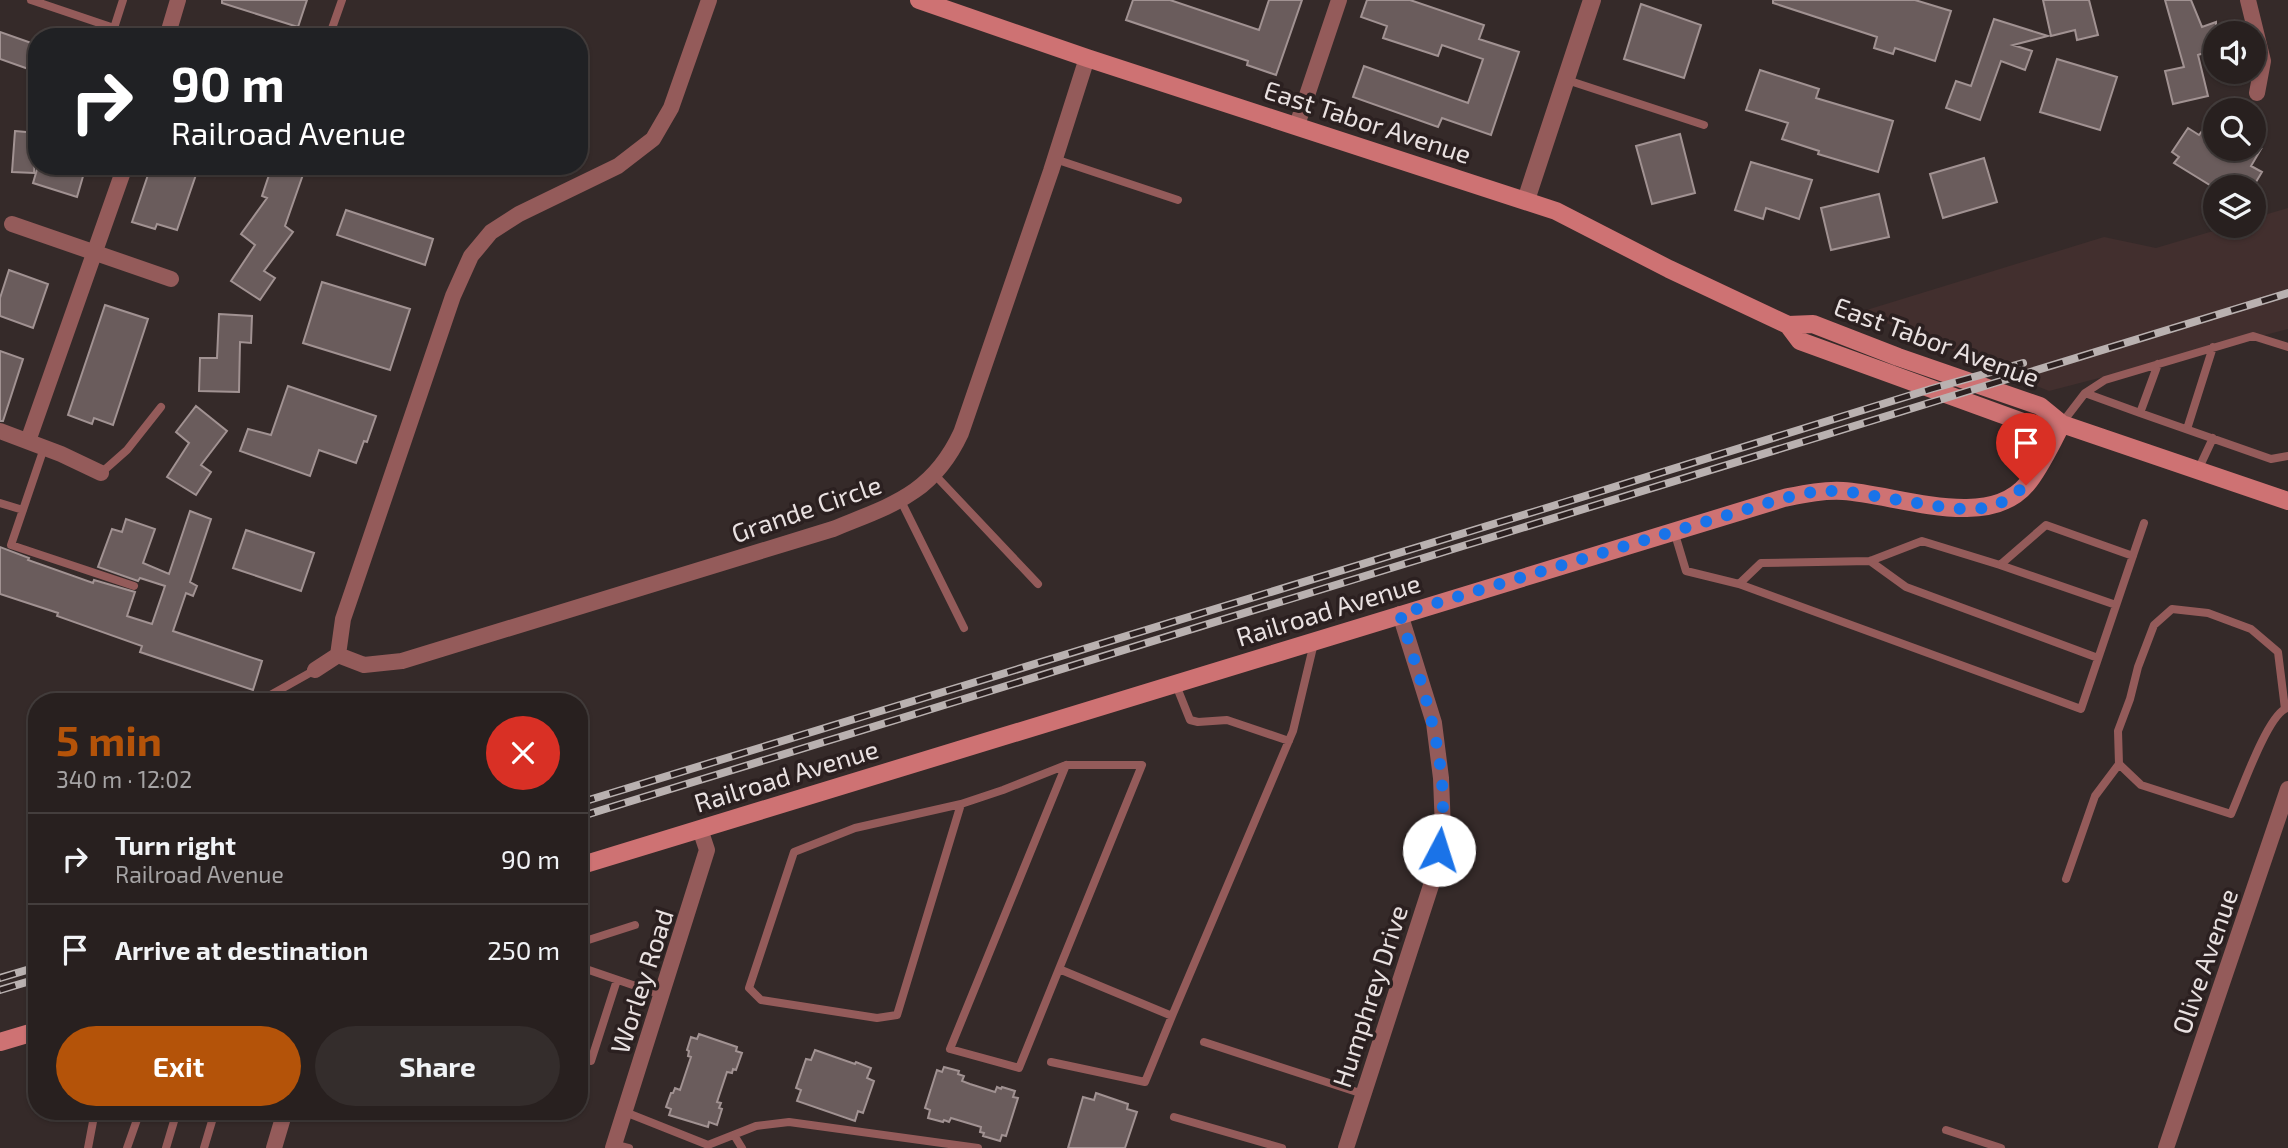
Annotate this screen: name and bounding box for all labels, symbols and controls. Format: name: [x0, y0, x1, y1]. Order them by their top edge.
map controls: [2203, 21, 2266, 238]
button: sound: [2203, 21, 2266, 84]
text: 90 m: [171, 53, 285, 112]
icon: right: [56, 56, 147, 147]
street label: East Tabor Avenue: [1261, 73, 1475, 169]
button: search: [2203, 98, 2266, 161]
text: Railroad Avenue: [171, 113, 406, 151]
button: layers: [2203, 175, 2266, 238]
street label: East Tabor Avenue: [1830, 290, 2044, 392]
pin: [1996, 413, 2056, 485]
icon: arrive: [2007, 424, 2045, 462]
street label: Grande Circle: [727, 468, 885, 548]
street label: Railroad Avenue: [1232, 566, 1424, 652]
text: 5 min: [56, 714, 162, 764]
button: close: [486, 716, 560, 790]
street label: Railroad Avenue: [690, 732, 882, 818]
text: 340 m · 12:02: [56, 765, 192, 793]
position arrow: [1402, 813, 1476, 887]
text: Turn right: [115, 829, 236, 860]
icon: right: [56, 840, 94, 878]
text: 90 m: [501, 843, 560, 874]
text: Railroad Avenue: [115, 860, 284, 888]
street label: Olive Avenue: [2165, 884, 2243, 1038]
street label: Humphrey Drive: [1325, 901, 1413, 1091]
street label: Worley Road: [603, 905, 679, 1057]
icon: arrive: [56, 931, 94, 969]
text: Arrive at destination: [115, 934, 368, 965]
text: 250 m: [487, 934, 560, 965]
button: Exit: [56, 1026, 301, 1106]
button: Share: [315, 1026, 560, 1106]

